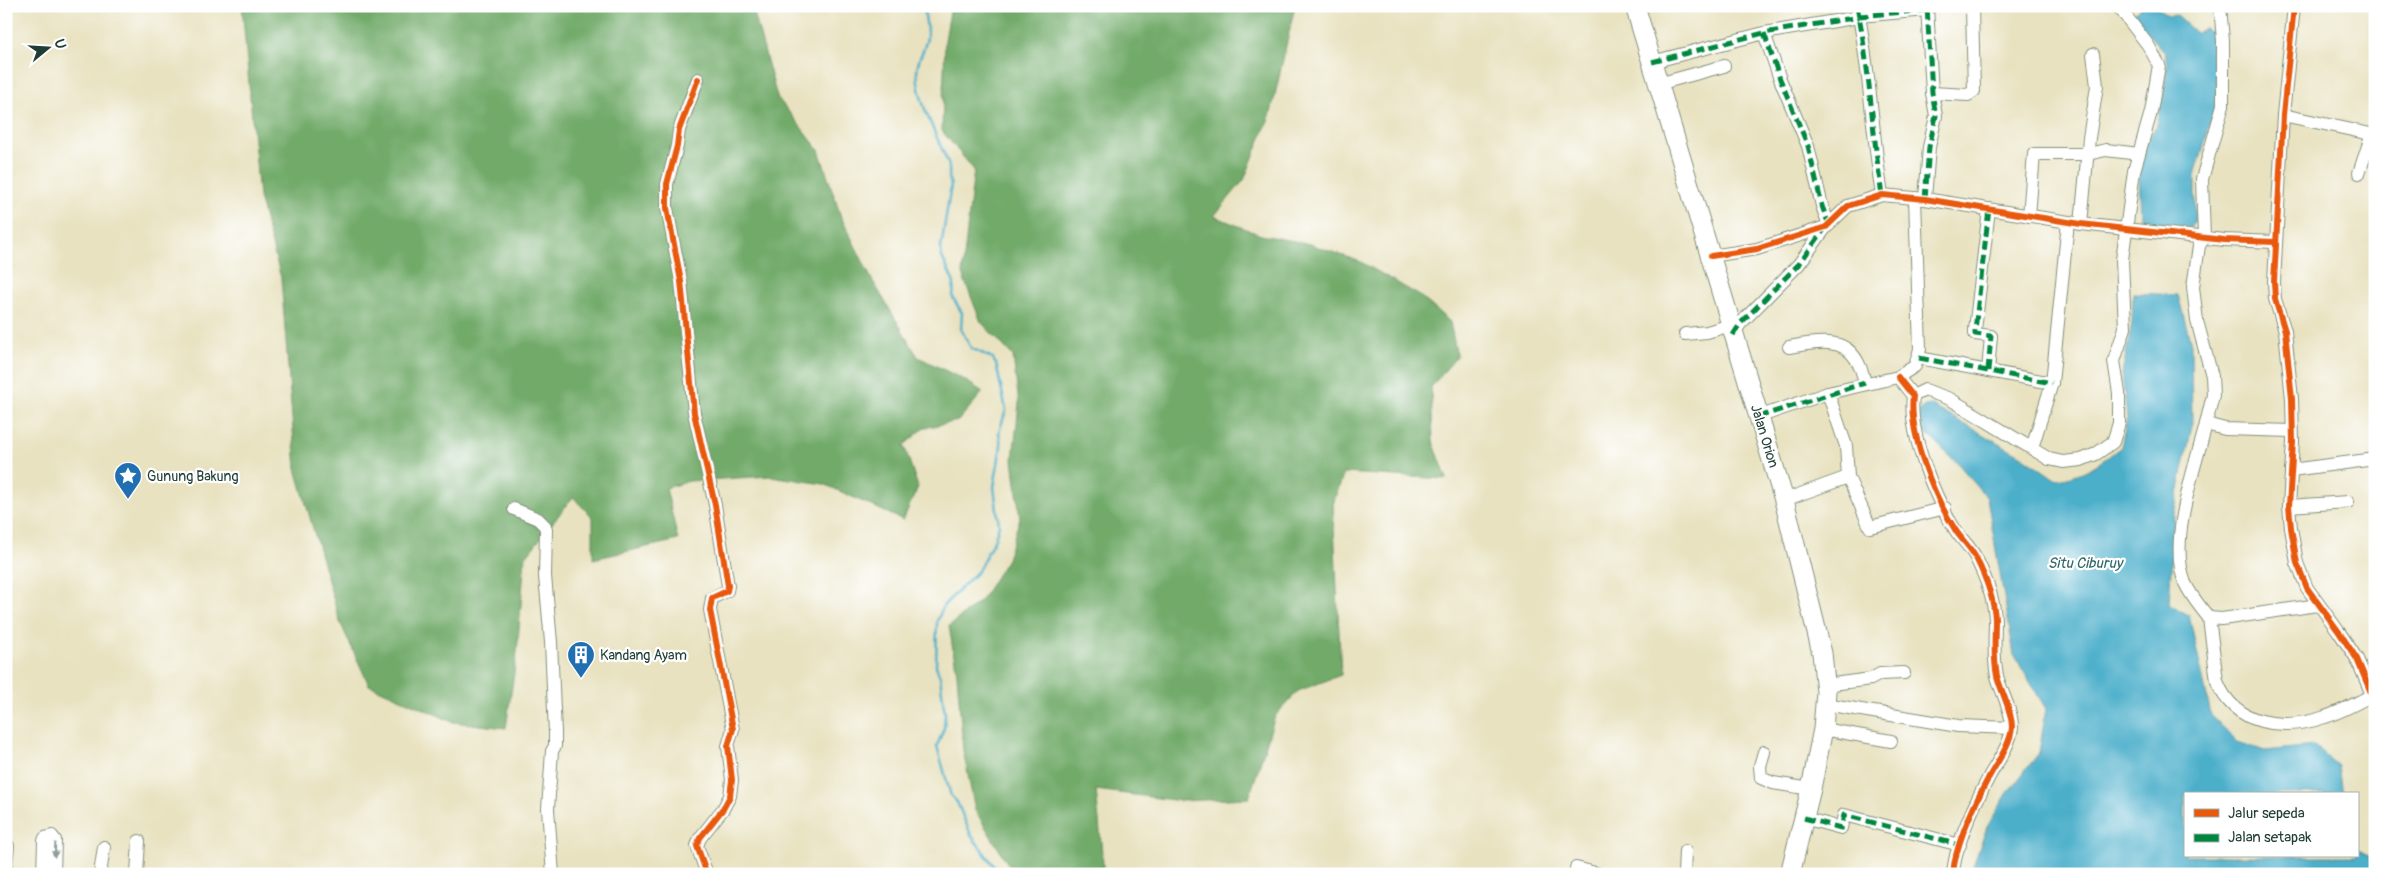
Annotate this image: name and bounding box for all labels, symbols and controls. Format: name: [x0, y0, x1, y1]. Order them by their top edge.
north arrow: [22, 22, 72, 72]
text: U: [50, 37, 69, 51]
street label: Jalan Orion: [1747, 402, 1782, 470]
place icon: Gunung Bakung: [113, 461, 143, 500]
place label: Gunung Bakung: [147, 468, 239, 485]
water label: Situ Ciburuy: [2048, 554, 2125, 573]
building icon: Kandang Ayam: [566, 640, 596, 679]
place label: Kandang Ayam: [600, 647, 687, 664]
legend: [2184, 792, 2358, 858]
text: Jalur sepeda: [2228, 804, 2305, 823]
text: Jalan setapak: [2228, 828, 2312, 847]
one-way arrow: [50, 842, 58, 858]

